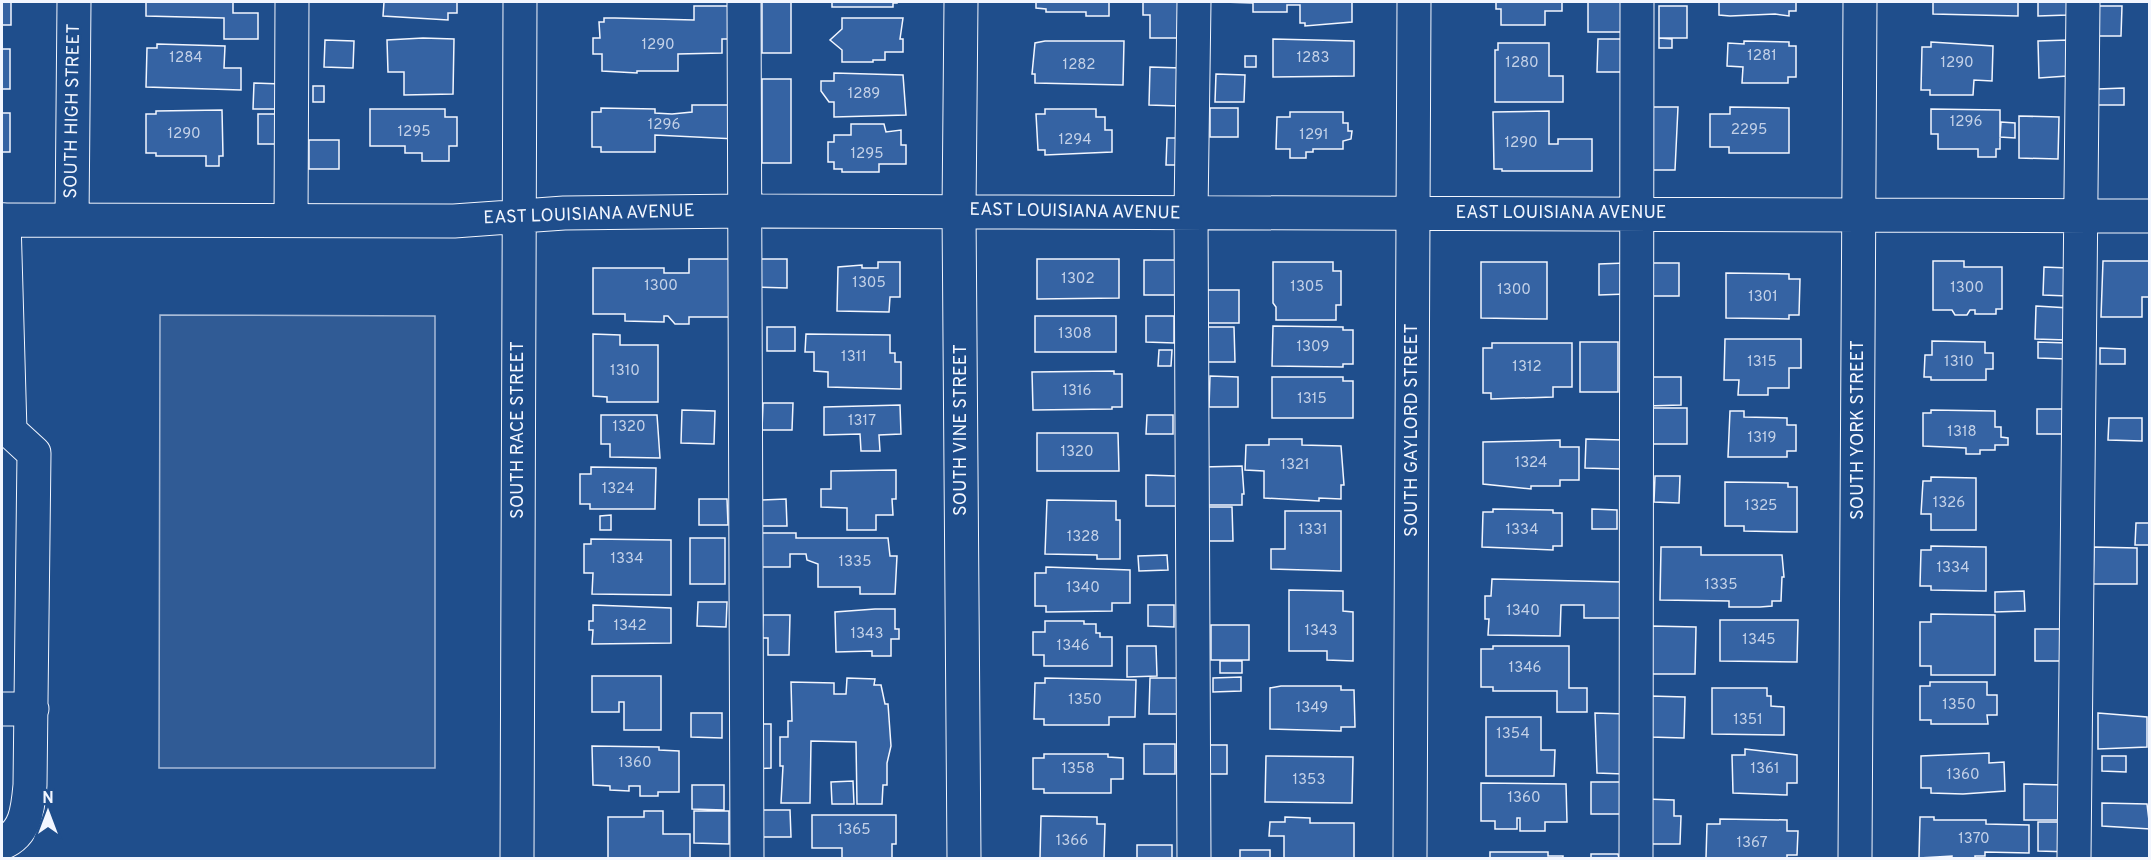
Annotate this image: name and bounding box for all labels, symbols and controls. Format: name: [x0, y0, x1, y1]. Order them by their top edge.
street label: SOUTH HIGH STREET: [60, 23, 86, 199]
house number: 1290: [641, 36, 675, 55]
house number: 1281: [1747, 47, 1777, 66]
house number: 1284: [169, 49, 203, 68]
house number: 1283: [1297, 49, 1329, 68]
house number: 1280: [1505, 54, 1539, 73]
house number: 1290: [1940, 54, 1974, 73]
house number: 1282: [1063, 56, 1095, 75]
house number: 1289: [848, 85, 880, 104]
house number: 1296: [1950, 113, 1982, 132]
house number: 1296: [648, 116, 680, 135]
house number: 2295: [1731, 121, 1767, 140]
house number: 1295: [397, 123, 431, 142]
house number: 1290: [167, 125, 201, 144]
house number: 1291: [1299, 126, 1329, 145]
house number: 1294: [1058, 131, 1092, 150]
house number: 1290: [1504, 134, 1538, 153]
house number: 1295: [850, 145, 884, 164]
street label: EAST LOUISIANA AVENUE: [969, 199, 1181, 225]
street label: EAST LOUISIANA AVENUE: [483, 200, 695, 230]
street label: EAST LOUISIANA AVENUE: [1455, 202, 1667, 225]
house number: 1302: [1061, 270, 1095, 289]
house number: 1305: [852, 274, 886, 293]
house number: 1300: [644, 277, 678, 296]
house number: 1305: [1290, 278, 1324, 297]
house number: 1300: [1950, 279, 1984, 298]
house number: 1300: [1497, 281, 1531, 300]
house number: 1301: [1748, 288, 1778, 307]
street label: SOUTH GAYLORD STREET: [1401, 323, 1424, 537]
house number: 1308: [1058, 325, 1092, 344]
house number: 1309: [1296, 338, 1330, 357]
street label: SOUTH YORK STREET: [1847, 340, 1870, 520]
street label: SOUTH RACE STREET: [507, 341, 530, 519]
street label: SOUTH VINE STREET: [950, 344, 973, 516]
house number: 1311: [841, 348, 867, 367]
house number: 1315: [1747, 353, 1777, 372]
house number: 1310: [1944, 353, 1974, 372]
house number: 1312: [1512, 358, 1542, 377]
house number: 1310: [610, 362, 640, 381]
house number: 1316: [1062, 382, 1092, 401]
house number: 1315: [1297, 390, 1327, 409]
house number: 1317: [848, 412, 876, 431]
house number: 1320: [612, 418, 646, 437]
house number: 1318: [1947, 423, 1977, 442]
house number: 1319: [1747, 429, 1777, 448]
house number: 1320: [1060, 443, 1094, 462]
house number: 1324: [1515, 454, 1547, 473]
house number: 1321: [1280, 456, 1310, 475]
house number: 1324: [602, 480, 634, 499]
house number: 1326: [1933, 494, 1965, 513]
house number: 1325: [1745, 497, 1777, 516]
house number: 1331: [1298, 521, 1328, 540]
house number: 1334: [1506, 521, 1538, 540]
house number: 1328: [1067, 528, 1099, 547]
house number: 1334: [611, 550, 643, 569]
house number: 1335: [839, 553, 871, 572]
house number: 1334: [1937, 559, 1969, 578]
house number: 1335: [1705, 576, 1737, 595]
house number: 1340: [1066, 579, 1100, 598]
house number: 1340: [1506, 602, 1540, 621]
house number: 1342: [613, 617, 647, 636]
house number: 1343: [1305, 622, 1337, 641]
house number: 1343: [851, 625, 883, 644]
house number: 1345: [1742, 631, 1776, 650]
house number: 1346: [1057, 637, 1089, 656]
house number: 1346: [1509, 659, 1541, 678]
house number: 1350: [1068, 691, 1102, 710]
house number: 1350: [1942, 696, 1976, 715]
house number: 1349: [1296, 699, 1328, 718]
house number: 1351: [1733, 711, 1763, 730]
house number: 1354: [1496, 725, 1530, 744]
house number: 1360: [618, 754, 652, 773]
house number: 1358: [1061, 760, 1095, 779]
house number: 1361: [1750, 760, 1780, 779]
house number: 1360: [1946, 766, 1980, 785]
house number: 1353: [1293, 771, 1325, 790]
north arrow: [18, 782, 78, 842]
text: N: [42, 789, 54, 809]
house number: 1360: [1507, 789, 1541, 808]
house number: 1365: [838, 821, 870, 840]
house number: 1370: [1958, 830, 1990, 849]
house number: 1366: [1056, 832, 1088, 851]
house number: 1367: [1736, 834, 1768, 853]

